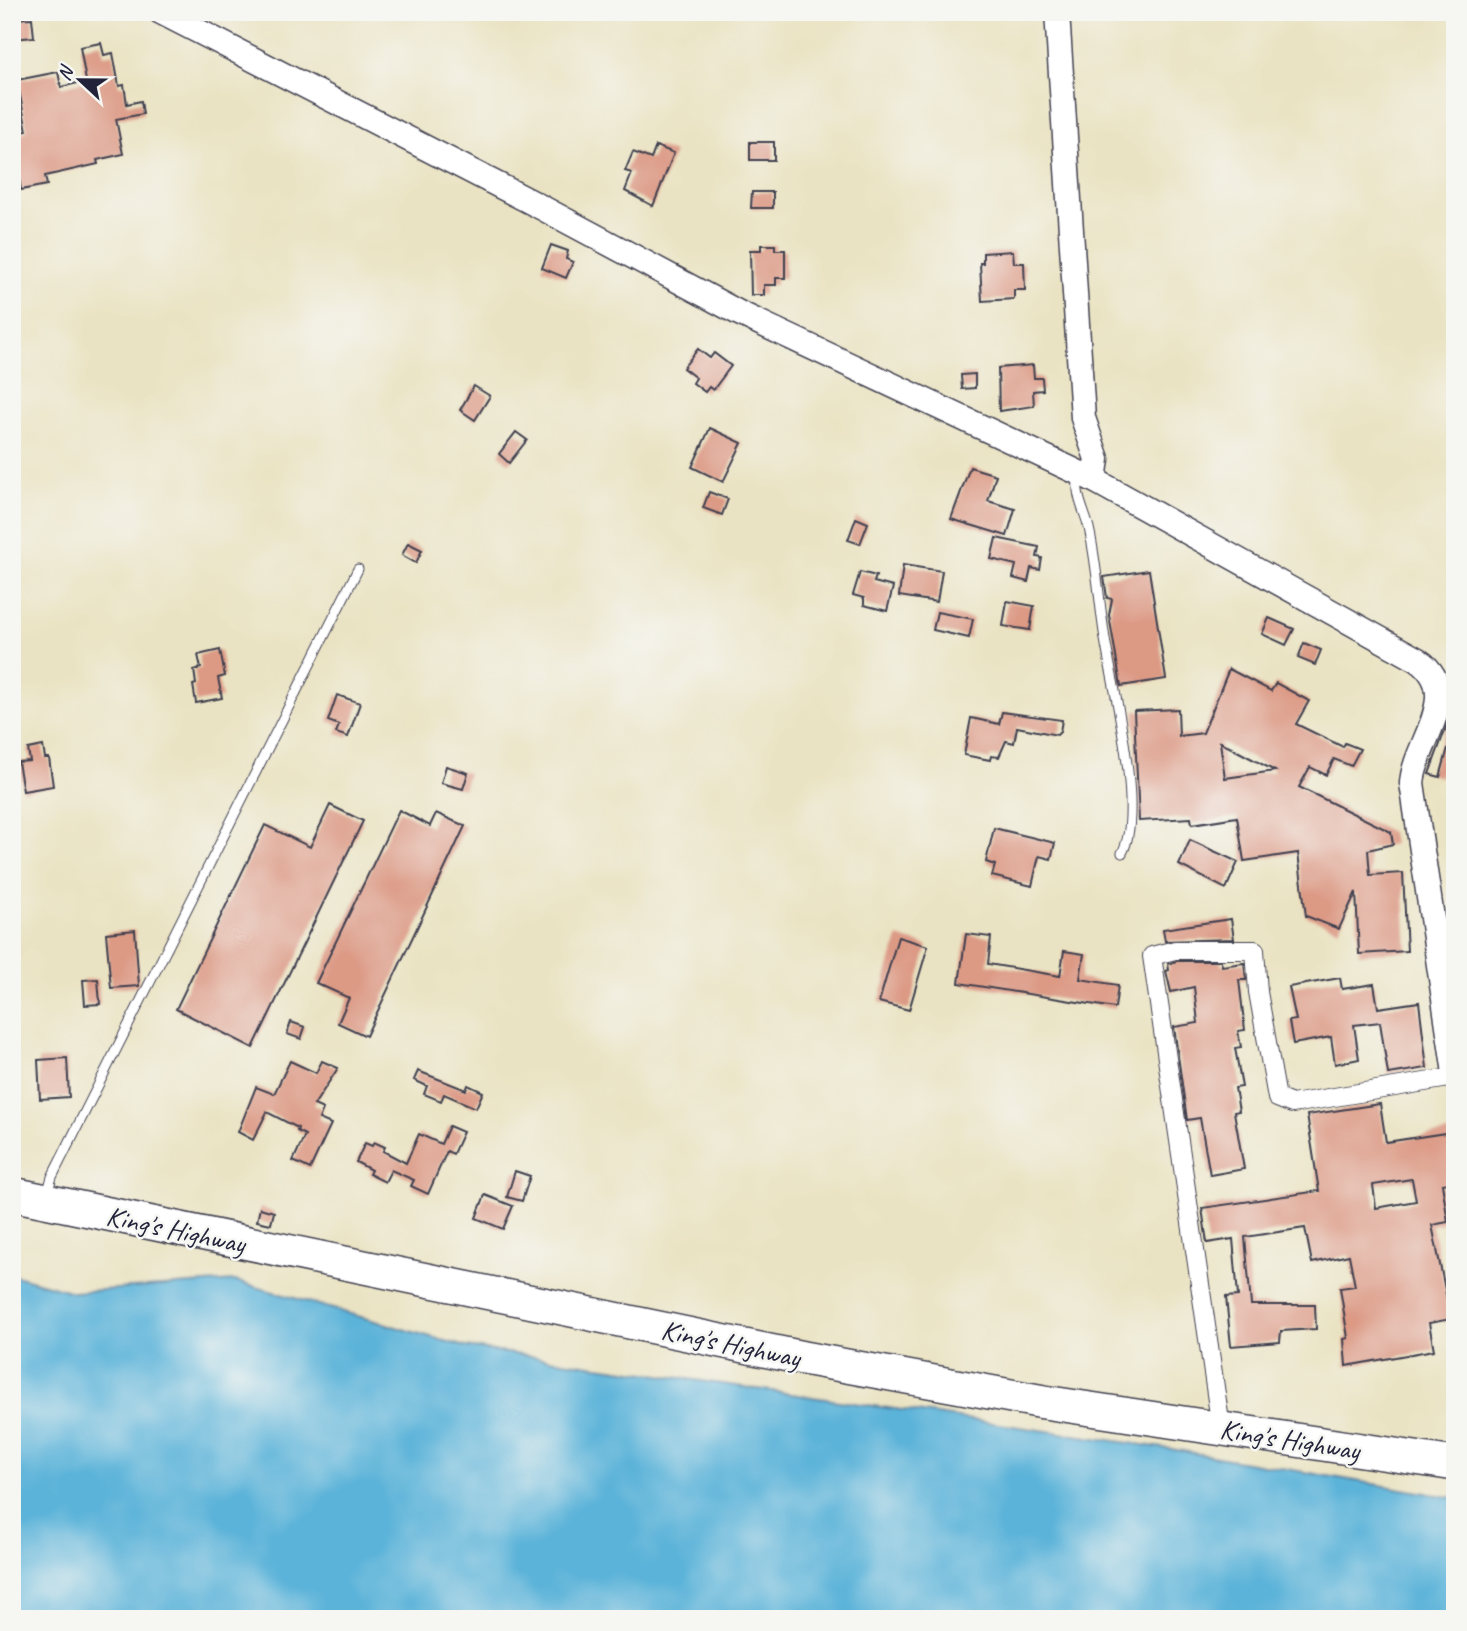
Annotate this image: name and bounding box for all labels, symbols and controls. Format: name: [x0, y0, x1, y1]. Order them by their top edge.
north arrow: [46, 46, 116, 116]
text: N: [52, 61, 80, 84]
street label: King's Highway: [103, 1198, 251, 1262]
street label: King's Highway: [658, 1312, 806, 1376]
street label: King's Highway: [1218, 1411, 1365, 1468]

